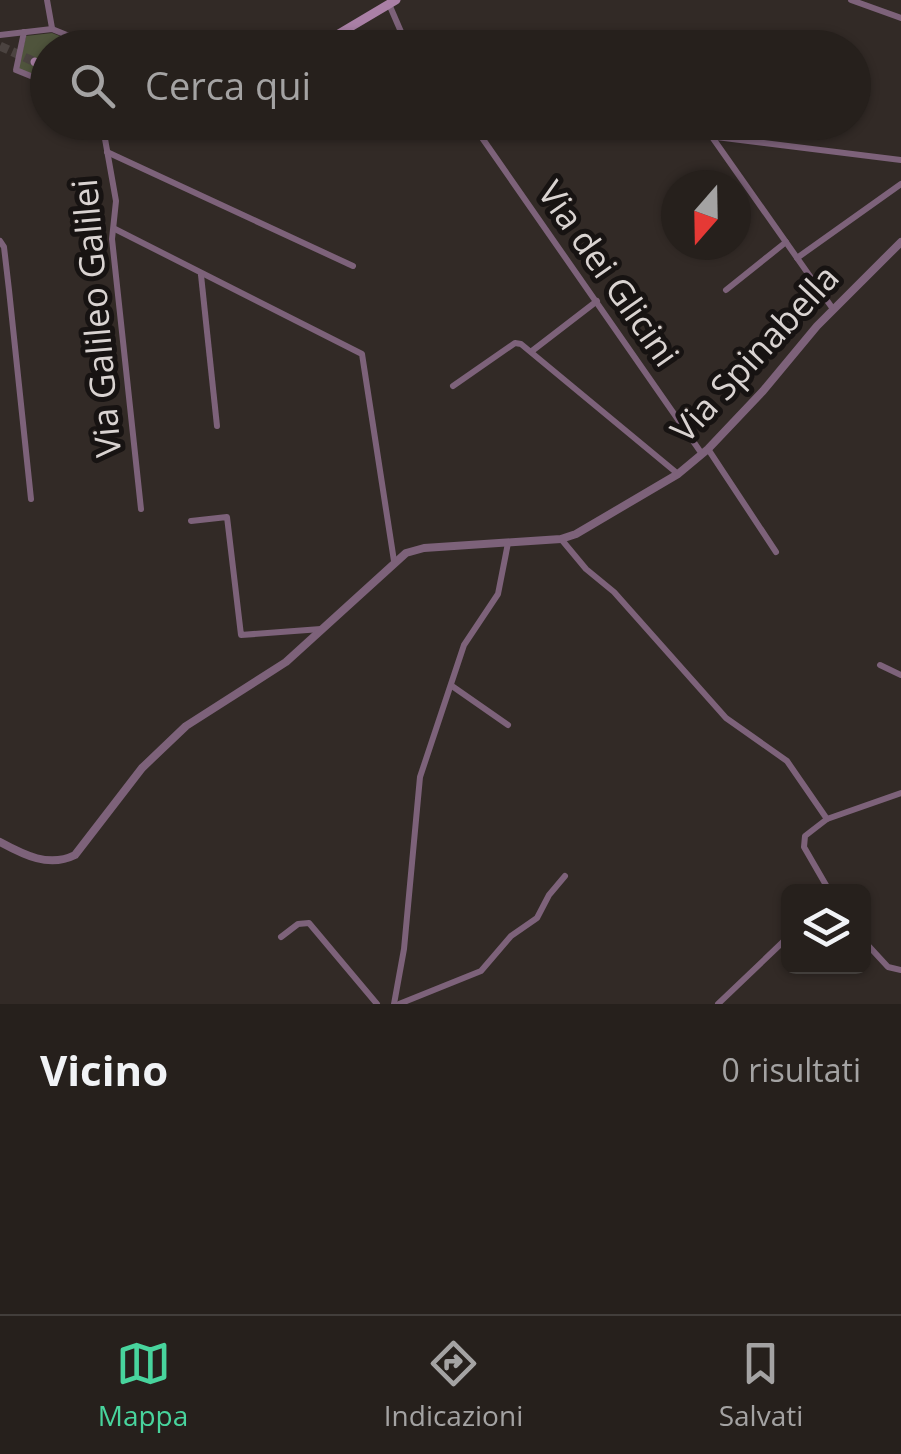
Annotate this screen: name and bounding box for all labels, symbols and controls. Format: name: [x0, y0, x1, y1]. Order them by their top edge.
search box: [30, 30, 871, 140]
icon: search: [65, 58, 120, 113]
text: Cerca qui: [145, 59, 311, 111]
north arrow: [661, 170, 751, 260]
street label: Via dei Glicini: [528, 171, 691, 375]
street label: Via Galileo Galilei: [60, 177, 131, 459]
street label: Via Spinabella: [659, 254, 848, 452]
map controls: [781, 884, 871, 974]
button: layers: [781, 884, 871, 974]
text: Vicino: [40, 1041, 168, 1098]
text: 0 risultati: [722, 1048, 861, 1091]
tab: Mappa: [98, 1336, 188, 1434]
tab: Indicazioni: [384, 1336, 523, 1434]
tab: Salvati: [719, 1336, 803, 1434]

